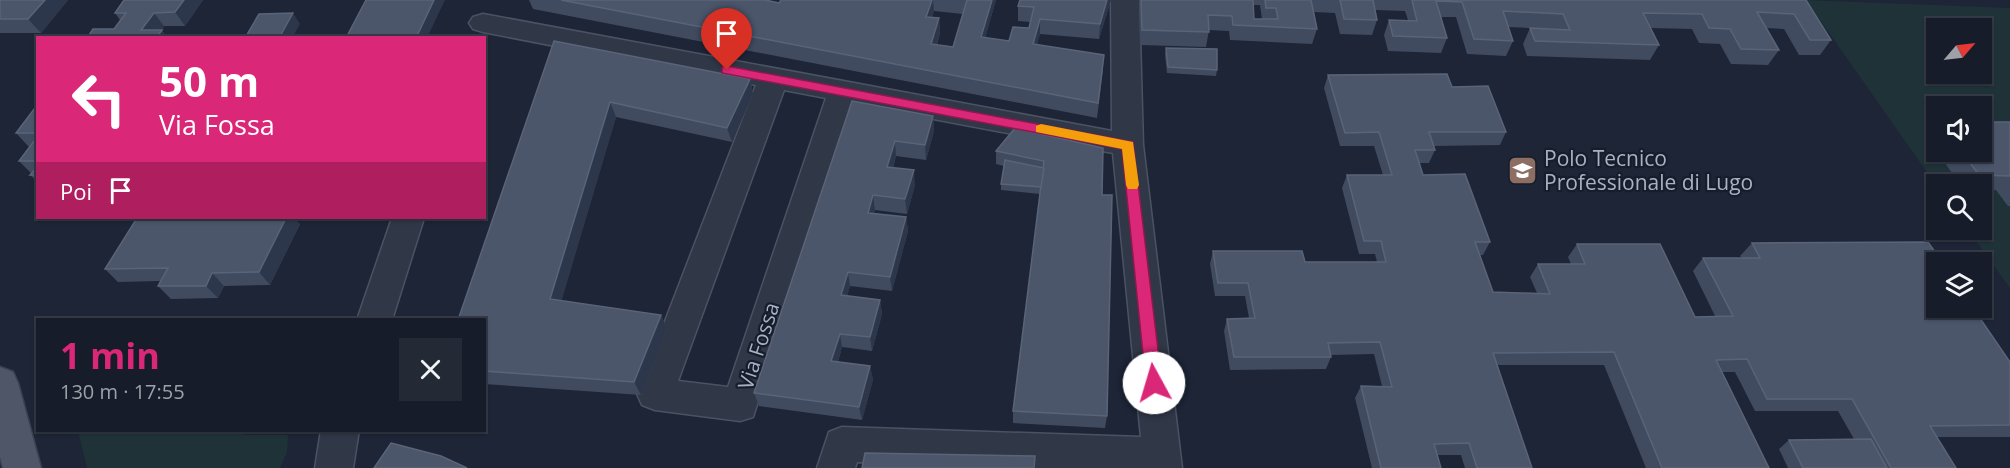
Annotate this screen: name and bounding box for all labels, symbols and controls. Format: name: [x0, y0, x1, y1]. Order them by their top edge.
pin: [701, 8, 752, 70]
icon: arrive: [710, 17, 743, 50]
north arrow: [1926, 18, 1992, 84]
map controls: [1926, 18, 1992, 318]
text: 50 m: [159, 52, 259, 109]
icon: left: [60, 60, 138, 138]
button: sound: [1926, 96, 1992, 162]
text: Via Fossa: [159, 106, 275, 143]
place label: Polo Tecnico Professionale di Lugo: [1544, 144, 1753, 196]
school or university icon: Polo Tecnico Professionale di Lugo: [1507, 155, 1539, 187]
icon: arrive: [104, 174, 137, 207]
button: search: [1926, 174, 1992, 240]
text: Poi: [60, 176, 92, 206]
button: layers: [1926, 252, 1992, 318]
street label: Via Fossa: [731, 299, 785, 393]
text: 1 min: [60, 331, 160, 380]
button: close: [399, 338, 462, 401]
position arrow: [1122, 351, 1186, 415]
text: 130 m · 17:55: [60, 378, 185, 405]

